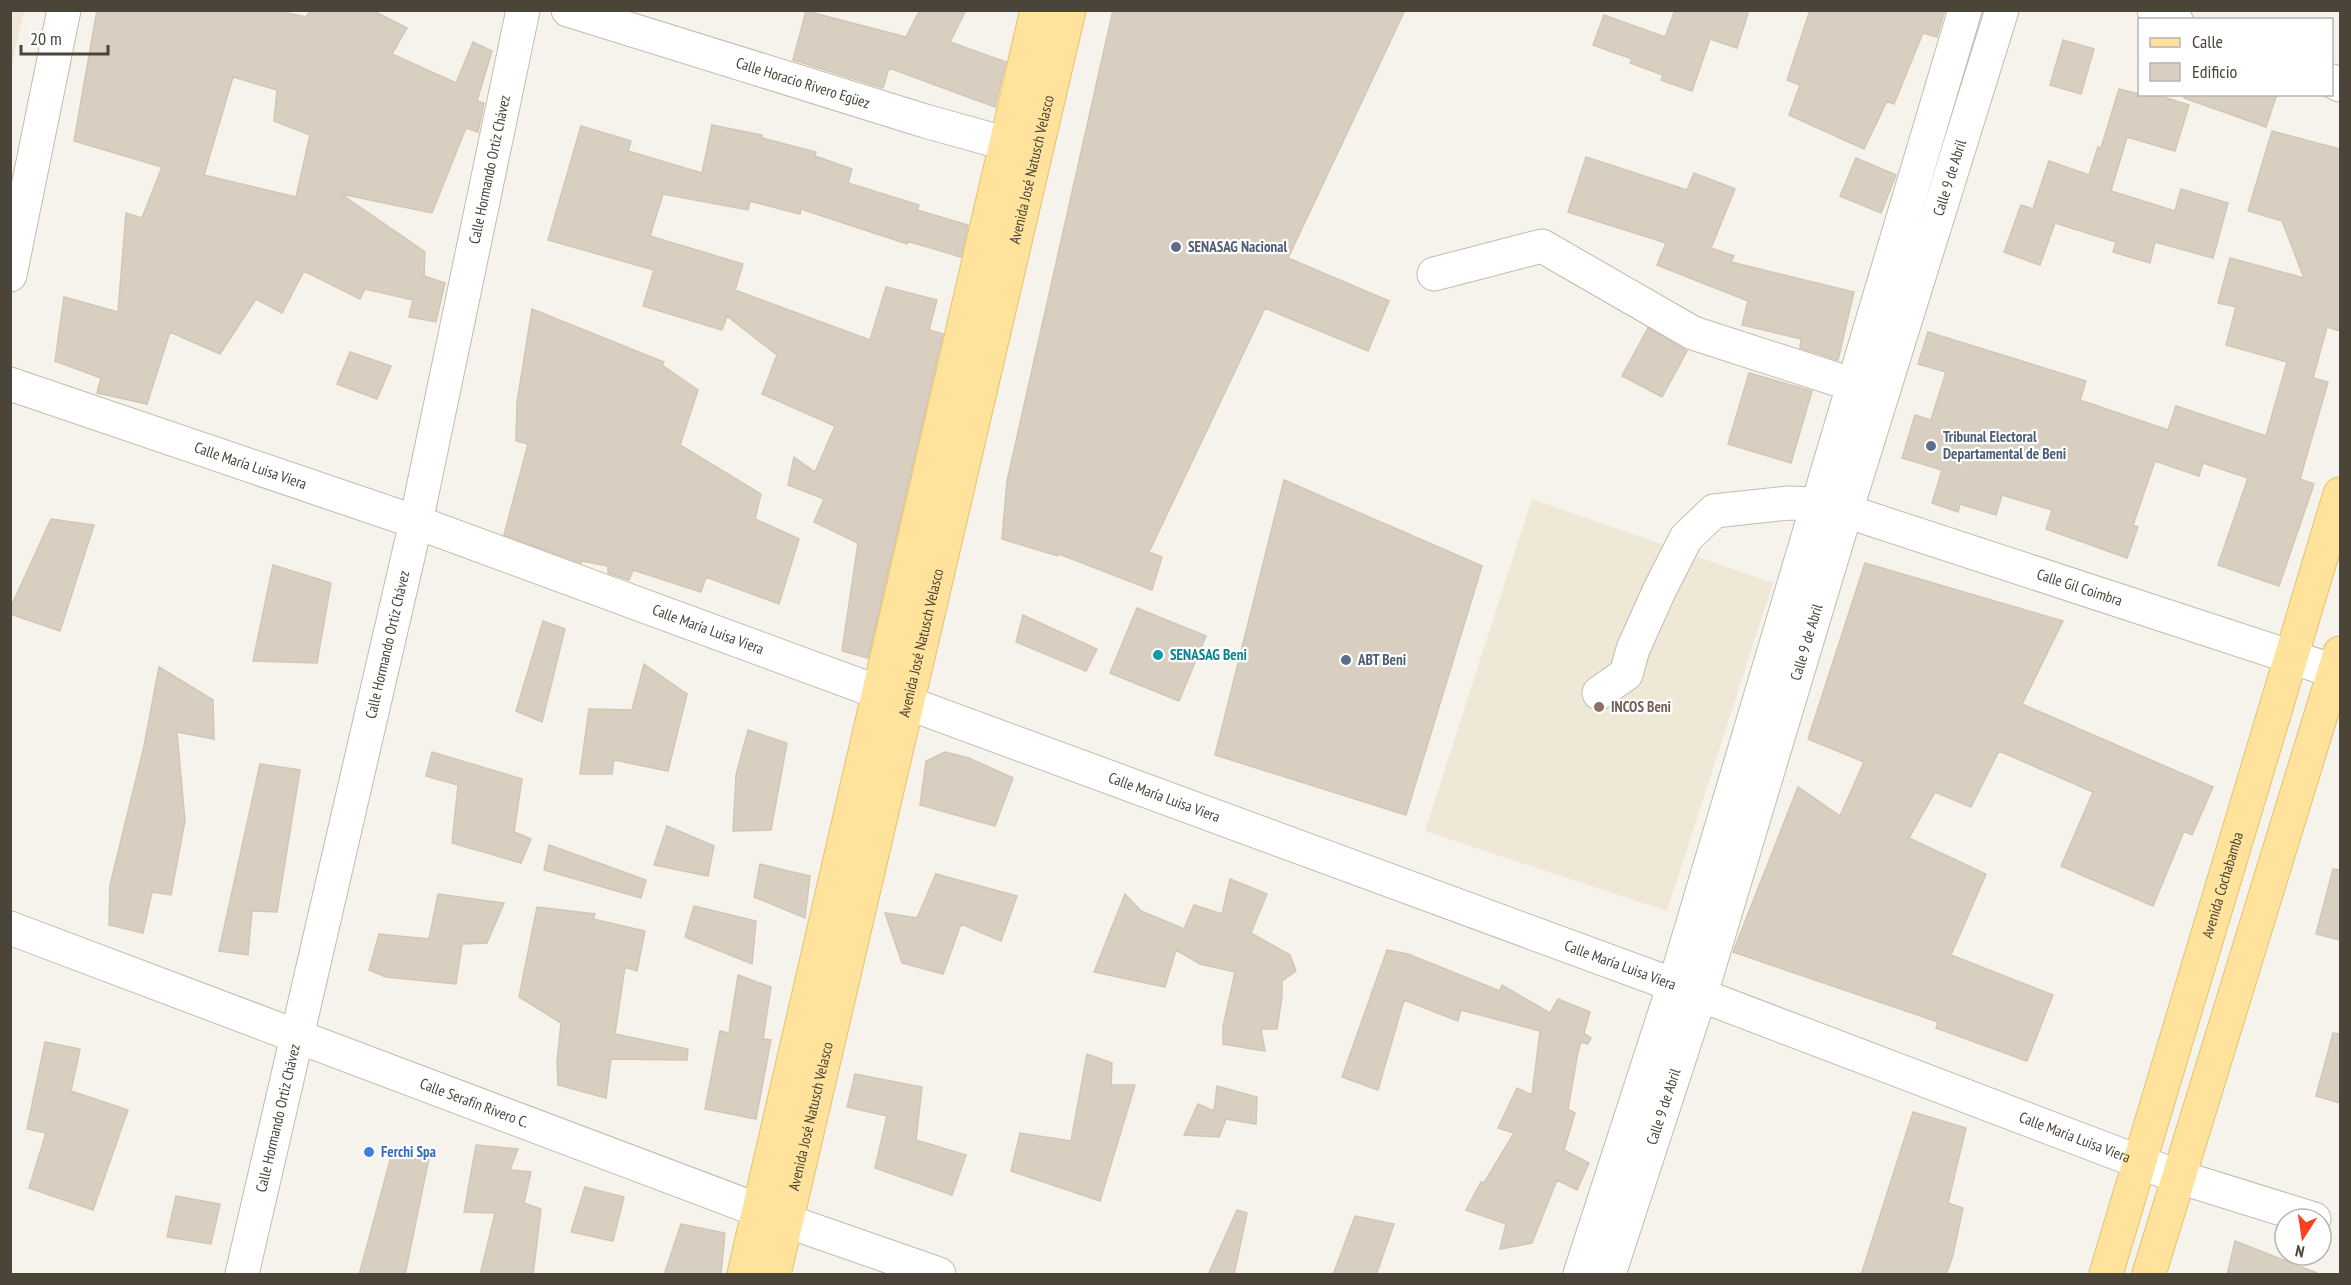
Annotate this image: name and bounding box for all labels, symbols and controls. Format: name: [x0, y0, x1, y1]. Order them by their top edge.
scale bar: [21, 18, 108, 56]
legend: [2138, 18, 2333, 96]
text: 20 m: [30, 27, 62, 50]
text: Calle: [2192, 30, 2223, 53]
street label: Calle Horacio Rivero Egüez: [734, 53, 872, 112]
text: Edificio: [2192, 60, 2238, 83]
street label: Calle Hormando Ortiz Chávez: [464, 93, 514, 245]
street label: Avenida José Natusch Velasco: [1005, 93, 1058, 246]
street label: Calle 9 de Abril: [1928, 137, 1970, 218]
place label: SENASAG Nacional: [1188, 237, 1287, 256]
marker: SENASAG Nacional: [1169, 240, 1183, 254]
place label: Tribunal Electoral Departamental de Beni: [1943, 427, 2066, 463]
street label: Calle María Luisa Viera: [192, 437, 309, 493]
marker: Tribunal Electoral Departamental de Beni: [1924, 439, 1938, 453]
street label: Calle Gil Coimbra: [2034, 564, 2125, 610]
street label: Avenida José Natusch Velasco: [894, 567, 947, 719]
street label: Calle Hormando Ortiz Chávez: [361, 569, 413, 720]
street label: Calle María Luisa Viera: [650, 600, 767, 658]
street label: Calle 9 de Abril: [1786, 601, 1827, 683]
place label: SENASAG Beni: [1170, 645, 1247, 664]
marker: SENASAG Beni: [1151, 648, 1165, 662]
place label: ABT Beni: [1357, 650, 1406, 669]
marker: ABT Beni: [1339, 653, 1353, 667]
place label: INCOS Beni: [1611, 697, 1671, 716]
marker: INCOS Beni: [1592, 700, 1606, 714]
street label: Calle María Luisa Viera: [1106, 768, 1223, 826]
street label: Avenida Cochabamba: [2197, 830, 2247, 940]
street label: Calle María Luisa Viera: [1562, 936, 1679, 994]
street label: Avenida José Natusch Velasco: [784, 1040, 837, 1192]
street label: Calle Hormando Ortiz Chávez: [251, 1042, 304, 1194]
street label: Calle 9 de Abril: [1642, 1066, 1685, 1147]
street label: Calle Serafín Rivero C.: [417, 1073, 532, 1132]
street label: Calle María Luisa Viera: [2017, 1107, 2133, 1167]
place label: Ferchi Spa: [381, 1142, 436, 1161]
marker: Ferchi Spa: [362, 1145, 376, 1159]
north arrow: [2273, 1207, 2333, 1267]
text: N: [2294, 1241, 2306, 1262]

